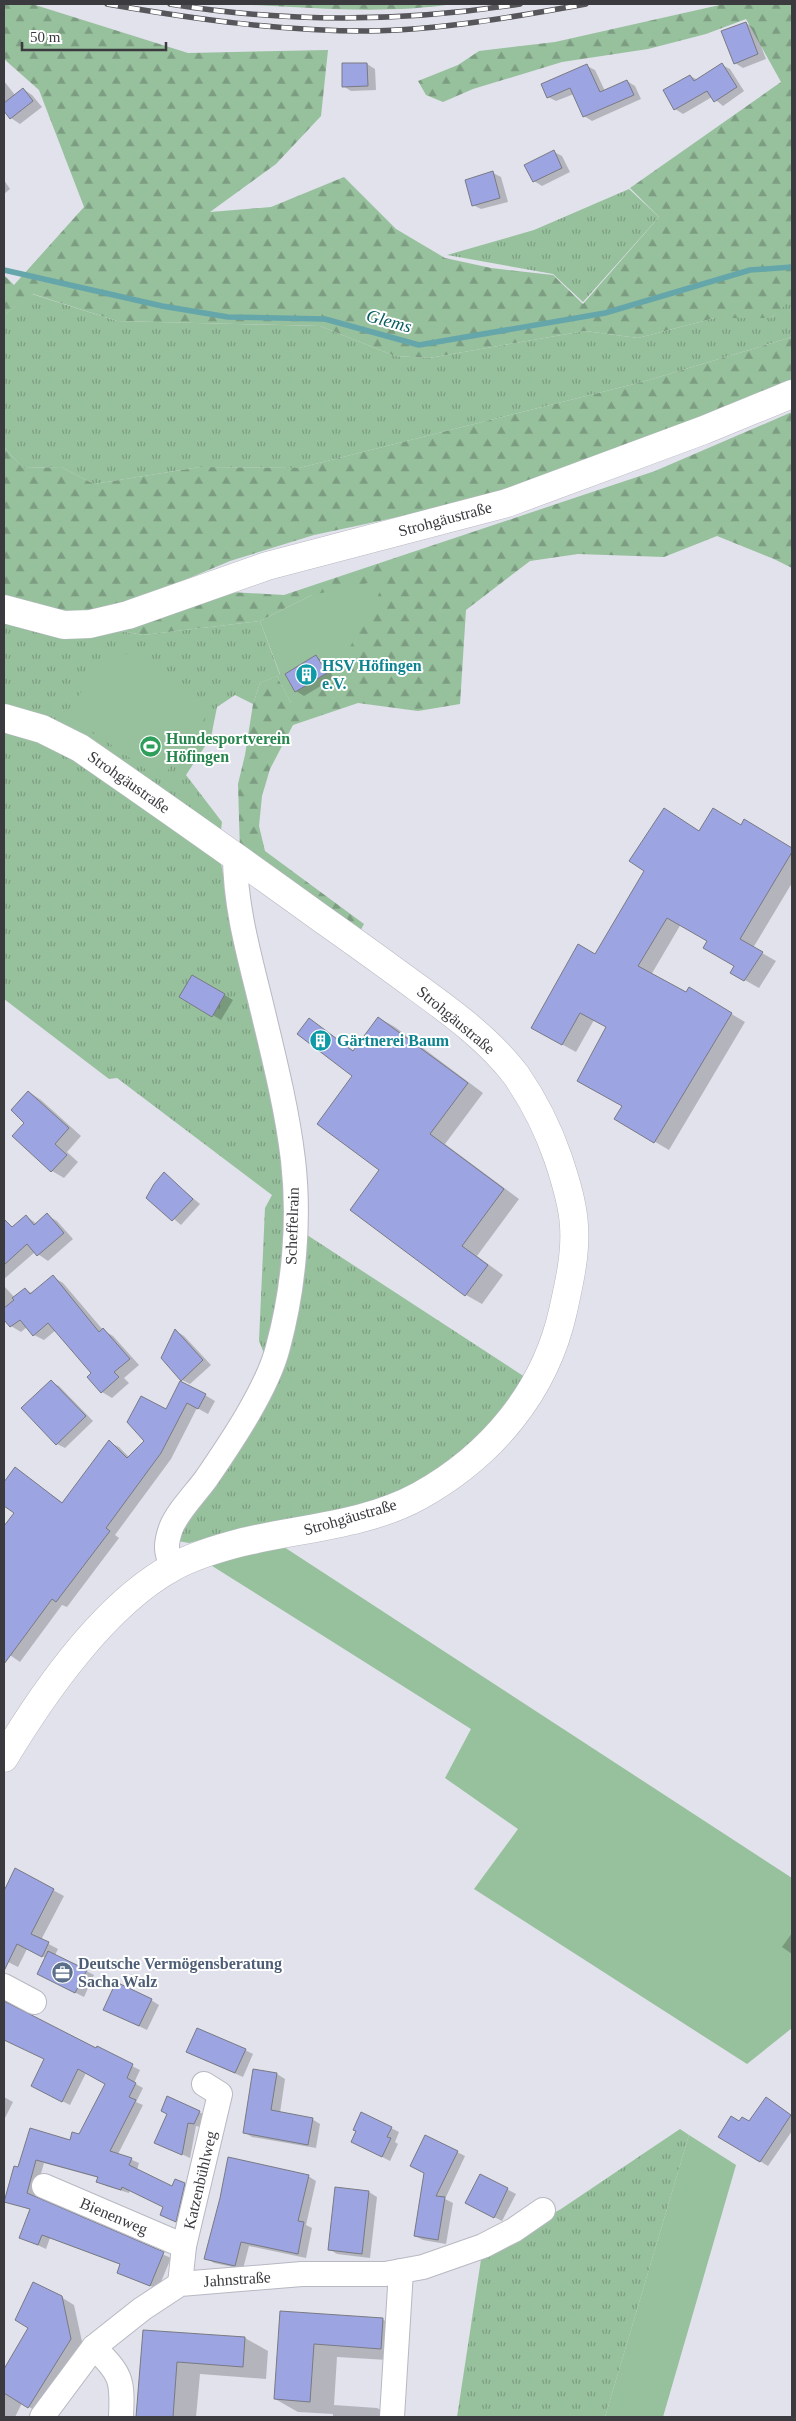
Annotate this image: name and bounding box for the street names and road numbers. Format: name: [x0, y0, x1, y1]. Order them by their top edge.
street label: Strohgäustraße: [396, 498, 494, 541]
street label: Strohgäustraße: [84, 748, 173, 817]
street label: Strohgäustraße: [413, 983, 498, 1058]
street label: Scheffelrain: [282, 1187, 302, 1265]
street label: Strohgäustraße: [302, 1496, 399, 1539]
street label: Katzenbühlweg: [180, 2129, 221, 2231]
street label: Bienenweg: [77, 2194, 150, 2239]
street label: Jahnstraße: [203, 2268, 271, 2290]

